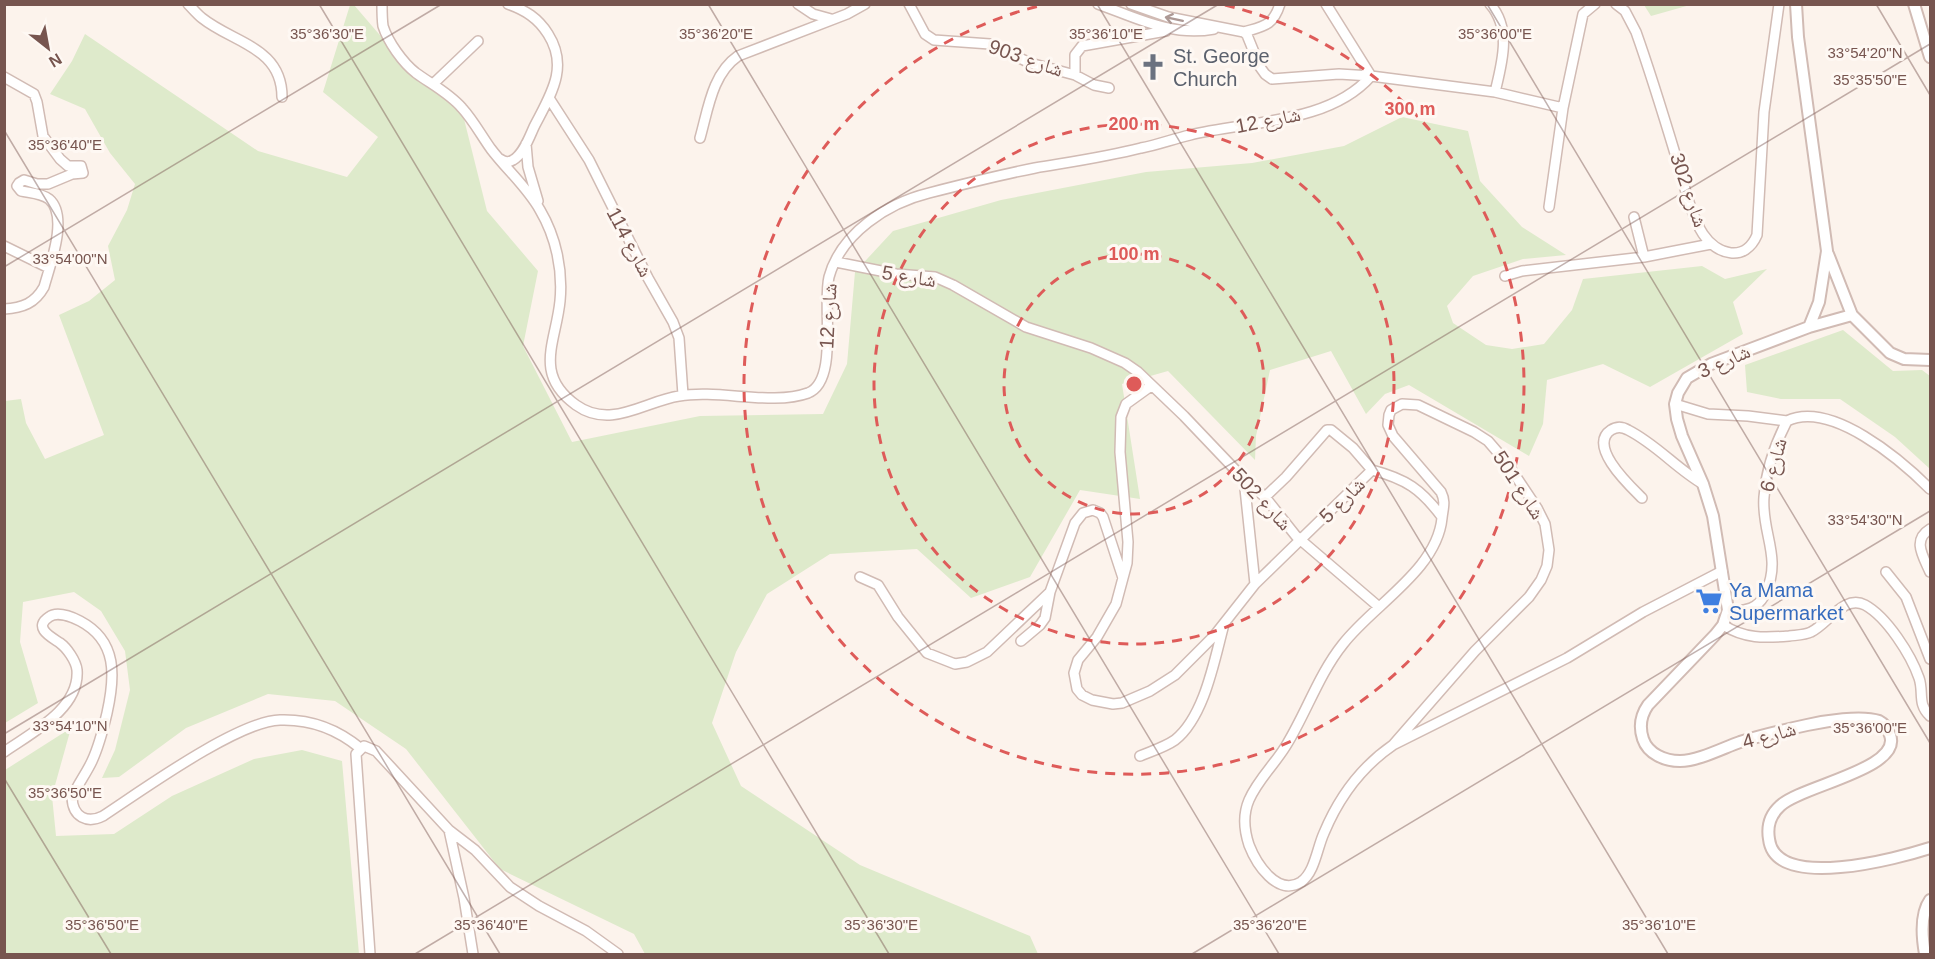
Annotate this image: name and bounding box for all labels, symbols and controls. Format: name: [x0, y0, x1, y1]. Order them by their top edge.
one-way arrow: [1165, 12, 1184, 24]
north arrow: [18, 18, 78, 78]
text: 35°36'30"E: [290, 25, 364, 42]
text: 35°36'20"E: [679, 25, 753, 42]
text: 35°36'10"E: [1069, 25, 1143, 42]
text: 35°36'00"E: [1458, 25, 1532, 42]
street label: شارع 903: [985, 35, 1066, 83]
text: 33°54'20"N: [1827, 44, 1903, 61]
place label: St. George Church: [1173, 45, 1270, 90]
text: N: [46, 50, 65, 71]
church icon: St. George Church: [1138, 52, 1168, 82]
text: 35°35'50"E: [1833, 71, 1907, 88]
text: 300 m: [1384, 99, 1436, 119]
street label: شارع 12: [1234, 103, 1303, 139]
text: 200 m: [1108, 114, 1160, 134]
text: 35°36'40"E: [28, 136, 102, 153]
street label: شارع 302: [1664, 150, 1712, 231]
street label: شارع 114: [601, 204, 657, 281]
text: 100 m: [1108, 244, 1160, 264]
text: 33°54'00"N: [32, 250, 108, 267]
street label: شارع 5: [880, 261, 938, 293]
street label: شارع 12: [815, 283, 843, 350]
street label: شارع 3: [1695, 340, 1754, 384]
centre of rings: [1124, 374, 1144, 394]
street label: شارع 6: [1755, 436, 1793, 495]
street label: شارع 501: [1487, 447, 1549, 524]
street label: شارع 502: [1226, 463, 1296, 536]
street label: شارع 5: [1315, 473, 1371, 529]
text: 33°54'30"N: [1827, 511, 1903, 528]
place label: Ya Mama Supermarket: [1729, 579, 1844, 624]
supermarket icon: Ya Mama Supermarket: [1694, 586, 1724, 616]
text: 33°54'10"N: [32, 717, 108, 734]
street label: شارع 4: [1740, 717, 1799, 755]
text: 35°36'00"E: [1833, 719, 1907, 736]
text: 35°36'50"E: [28, 784, 102, 801]
text: 35°36'50"E: [65, 916, 139, 933]
text: 35°36'40"E: [454, 916, 528, 933]
text: 35°36'30"E: [844, 916, 918, 933]
text: 35°36'20"E: [1233, 916, 1307, 933]
text: 35°36'10"E: [1622, 916, 1696, 933]

